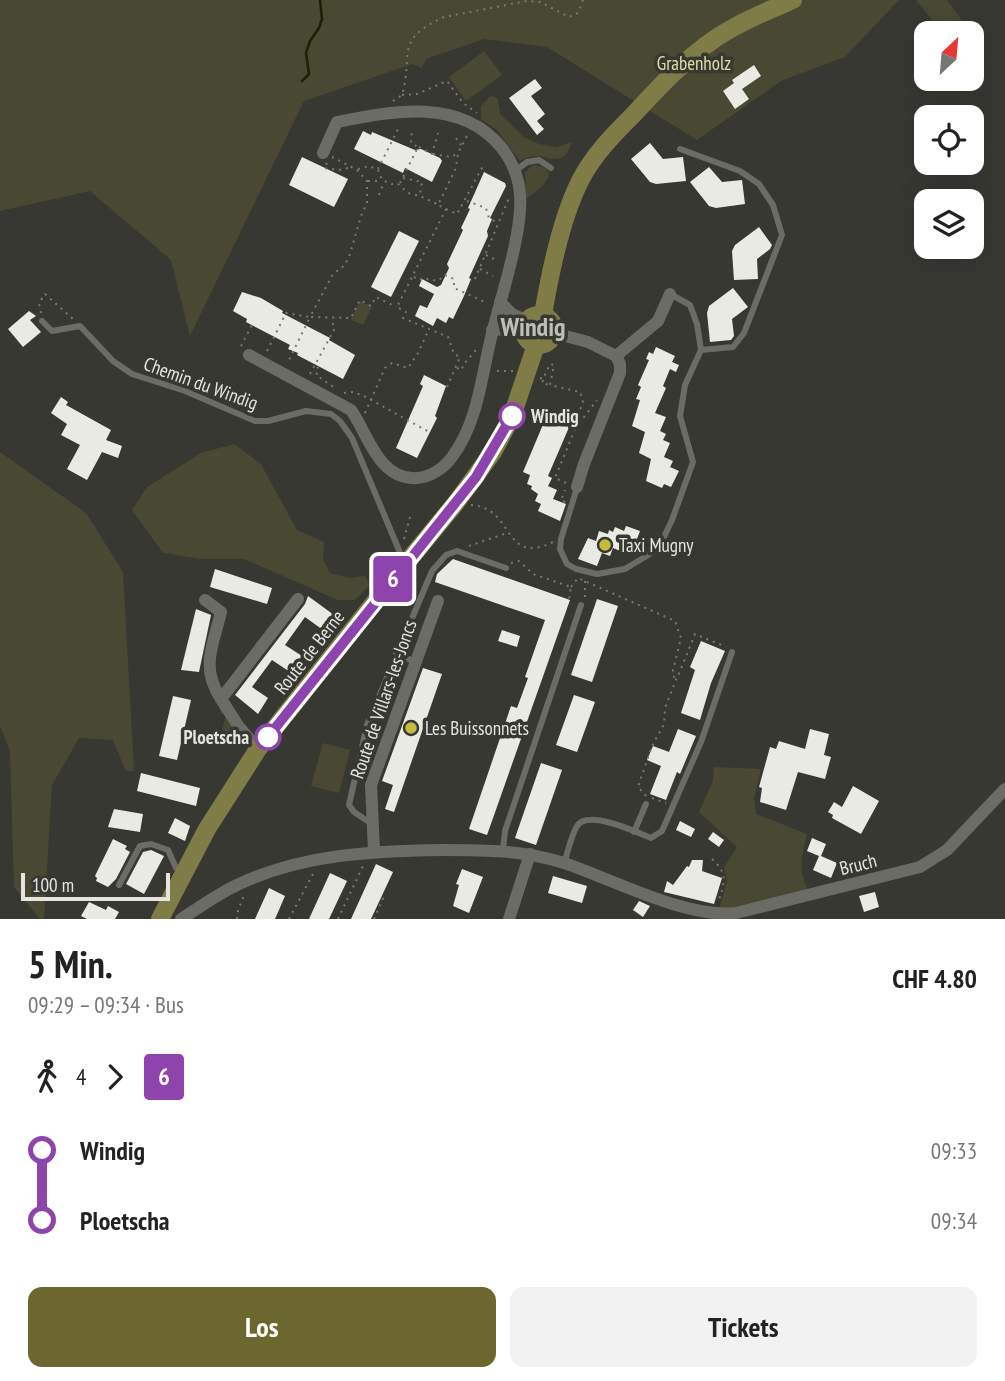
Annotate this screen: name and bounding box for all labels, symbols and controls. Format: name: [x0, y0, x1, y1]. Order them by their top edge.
north arrow: [914, 21, 984, 91]
map controls: [914, 21, 984, 259]
park label: Grabenholz: [657, 51, 731, 75]
button: locate: [914, 105, 984, 175]
button: layers: [914, 189, 984, 259]
district label: Windig: [499, 310, 566, 343]
street label: Chemin du Windig: [141, 351, 261, 415]
marker: Windig: [499, 403, 525, 429]
place label: Windig: [530, 404, 579, 428]
place label: Taxi Mugny: [619, 533, 694, 557]
marker: Taxi Mugny: [597, 537, 613, 553]
line badge: 6: [370, 556, 416, 602]
text: 6: [387, 563, 399, 594]
street label: Route de Berne: [269, 605, 349, 699]
street label: Route de Villars-les-Joncs: [345, 616, 421, 782]
place label: Les Buissonnets: [425, 716, 529, 740]
marker: Les Buissonnets: [403, 720, 419, 736]
marker: Ploetscha: [255, 724, 281, 750]
place label: Ploetscha: [184, 725, 249, 749]
street label: Bruch: [837, 848, 879, 880]
scale bar: [21, 870, 170, 902]
text: 100 m: [32, 873, 74, 897]
text: 5 Min.: [28, 939, 113, 988]
text: CHF 4.80: [892, 962, 977, 995]
text: 09:29 – 09:34 · Bus: [28, 990, 184, 1019]
icon: walk: [28, 1058, 66, 1096]
icon: forward: [96, 1058, 134, 1096]
text: 6: [158, 1061, 170, 1092]
text: 4: [76, 1062, 86, 1091]
text: Windig: [80, 1134, 145, 1167]
text: 09:33: [931, 1136, 977, 1165]
text: Ploetscha: [80, 1204, 170, 1237]
text: 09:34: [931, 1206, 977, 1235]
button: Los: [28, 1287, 496, 1367]
button: Tickets: [510, 1287, 977, 1367]

